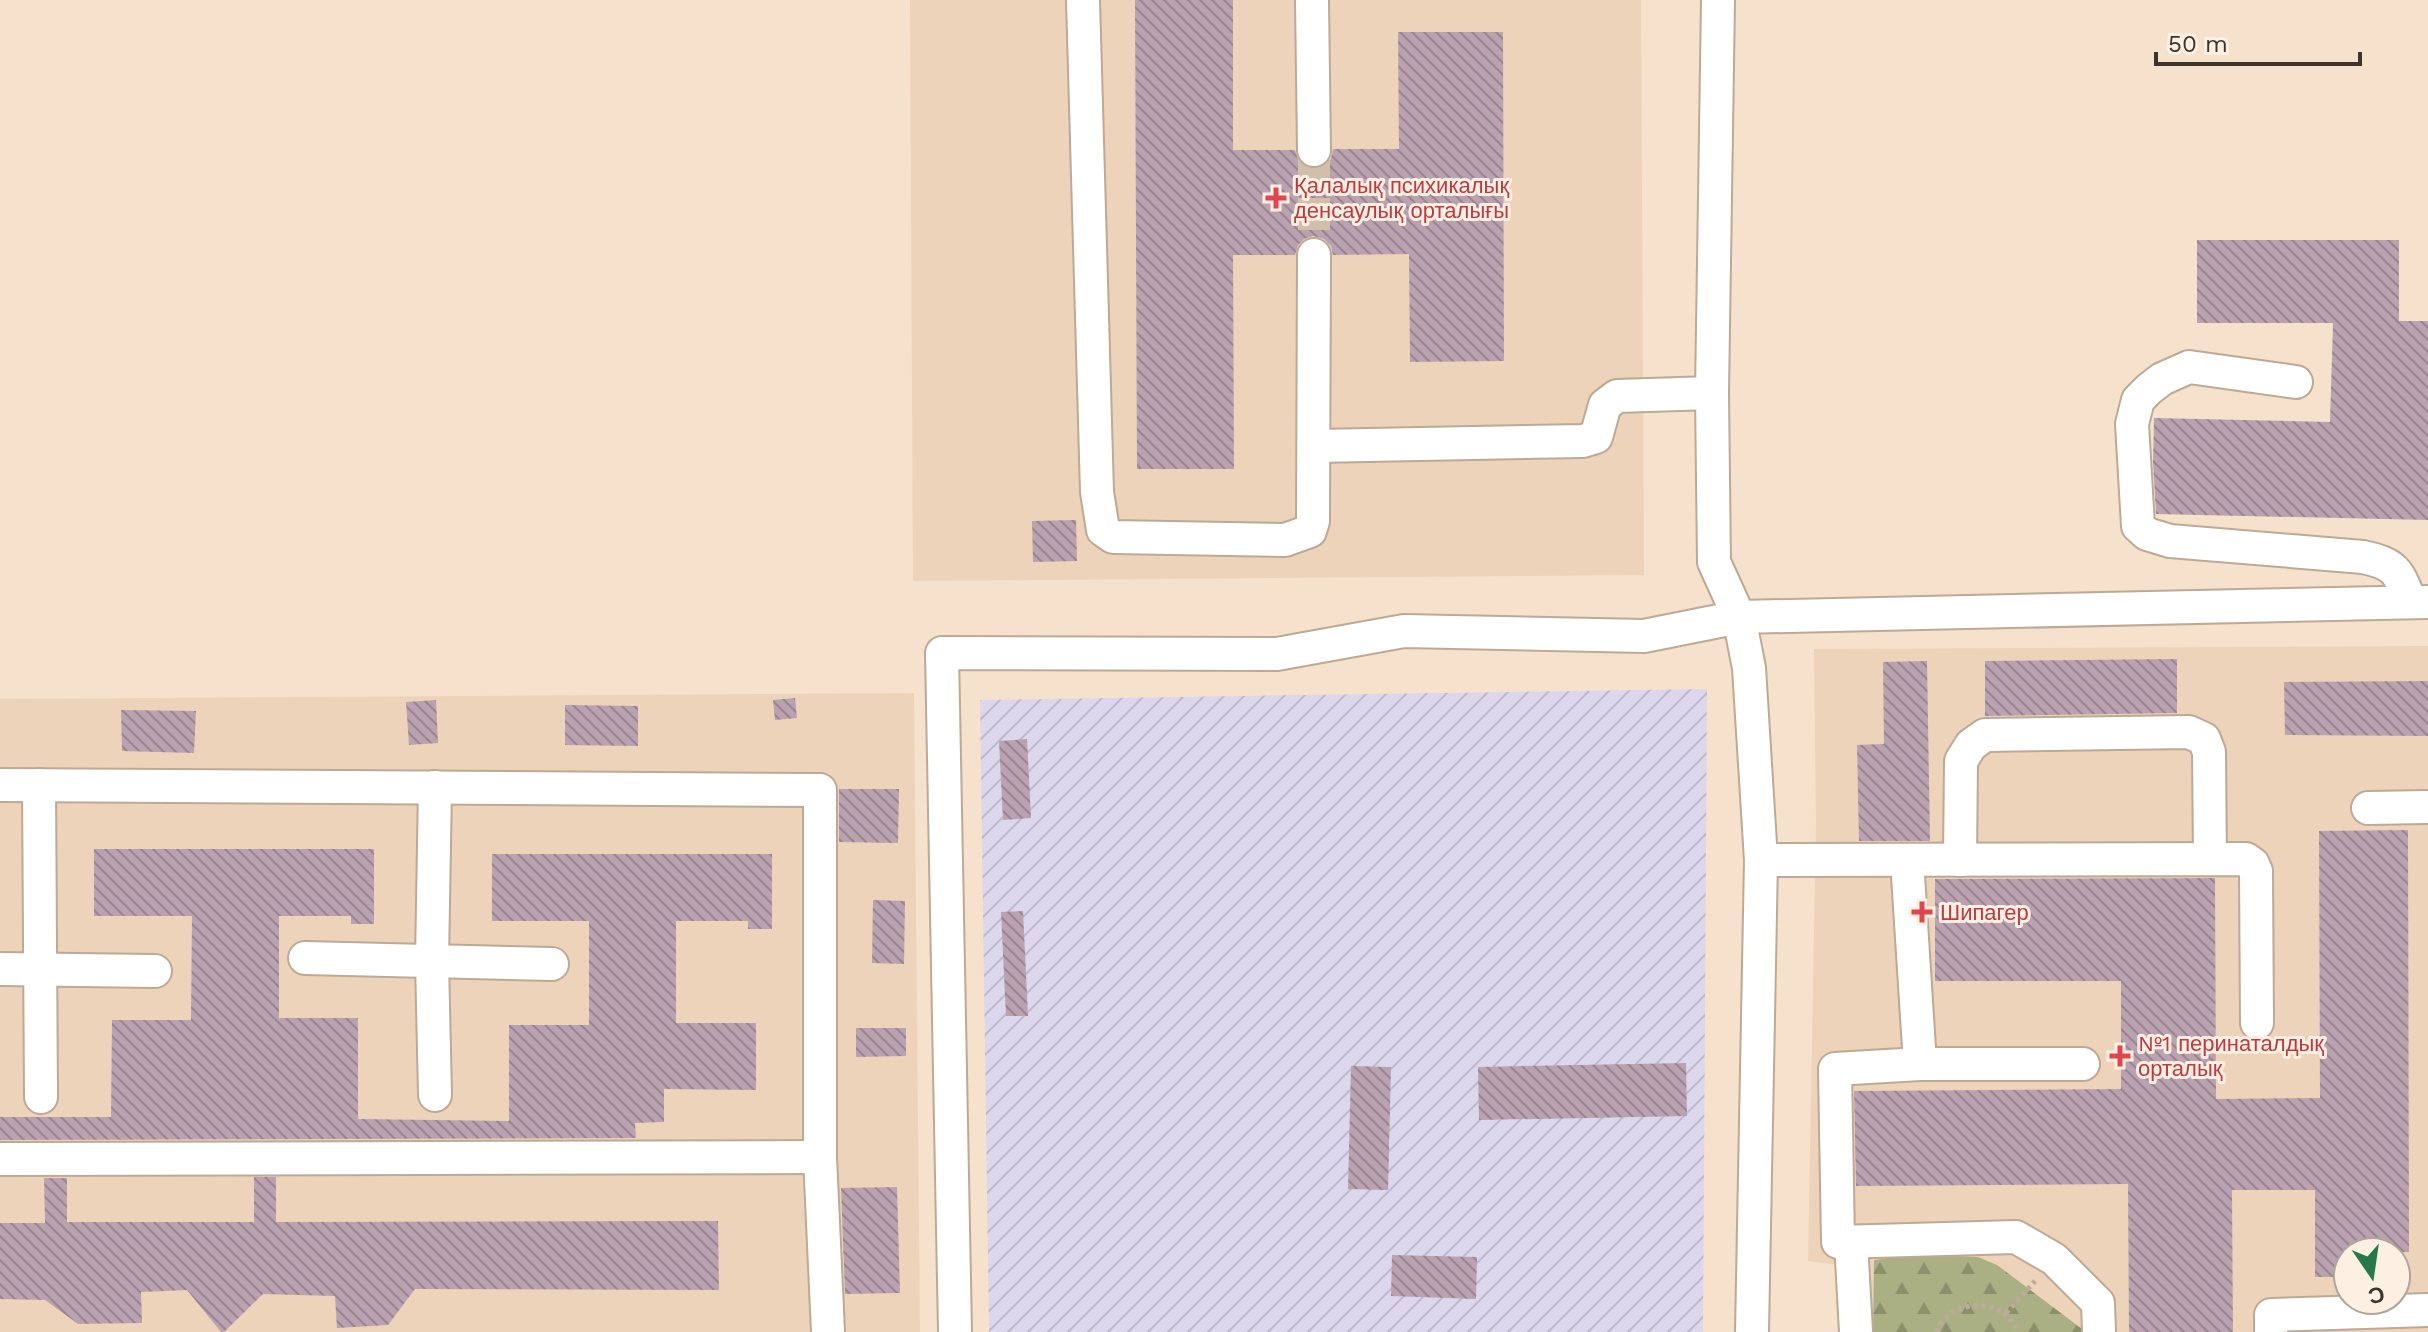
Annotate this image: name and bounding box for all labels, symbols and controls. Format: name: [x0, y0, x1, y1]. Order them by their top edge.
scale bar: [2156, 16, 2360, 66]
text: 50 m: [2168, 30, 2228, 58]
place label: Қалалық психикалық денсаулық орталығы: [1294, 173, 1509, 223]
marker: Қалалық психикалық денсаулық орталығы: [1265, 187, 1287, 209]
place label: Шипагер: [1940, 900, 2029, 925]
marker: Шипагер: [1911, 901, 1933, 923]
place label: №1 перинаталдық орталық: [2138, 1031, 2324, 1081]
marker: №1 перинаталдық орталық: [2109, 1045, 2131, 1067]
north arrow: [2332, 1236, 2412, 1316]
text: С: [2366, 1281, 2387, 1309]

